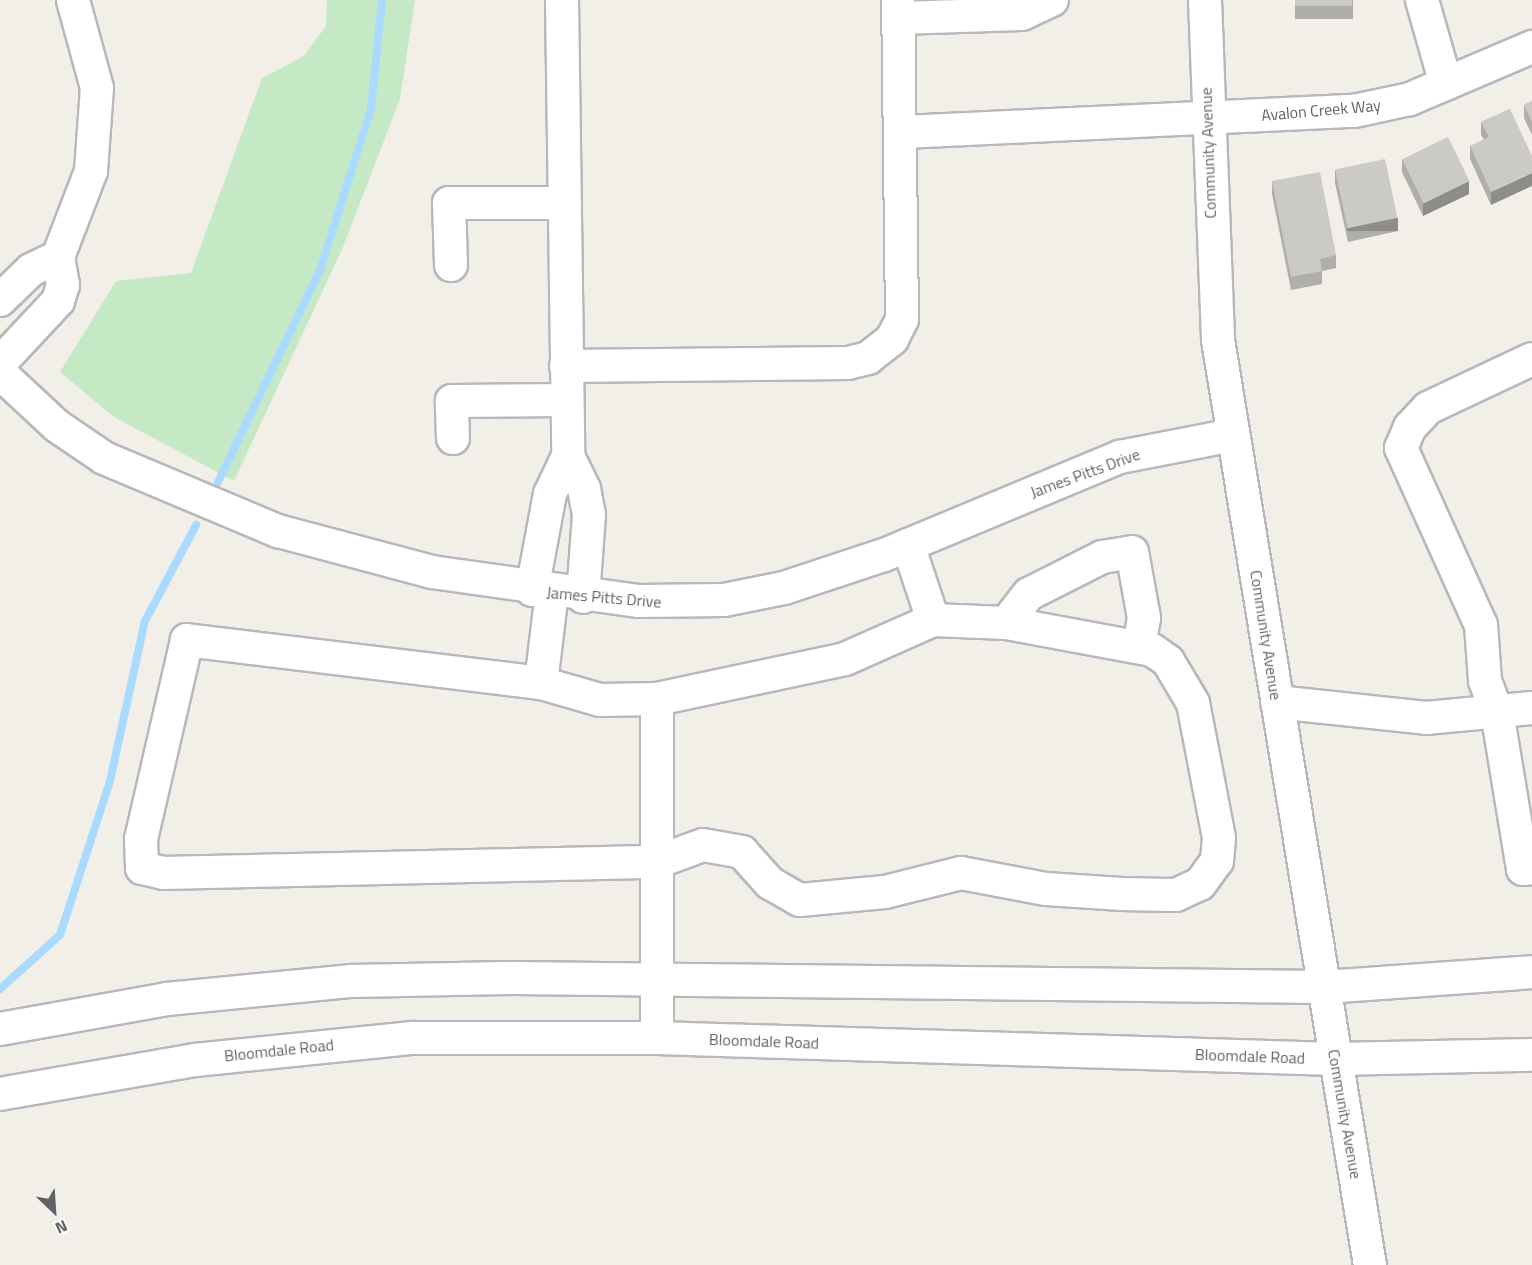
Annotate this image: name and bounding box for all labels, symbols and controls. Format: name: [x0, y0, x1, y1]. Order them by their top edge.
street label: Community Avenue: [1196, 87, 1220, 219]
street label: Avalon Creek Way: [1260, 95, 1382, 125]
street label: James Pitts Drive: [1028, 444, 1142, 502]
street label: Community Avenue: [1246, 569, 1286, 701]
street label: James Pitts Drive: [546, 582, 662, 612]
street label: Bloomdale Road: [709, 1029, 819, 1053]
street label: Bloomdale Road: [223, 1035, 335, 1065]
street label: Bloomdale Road: [1195, 1044, 1305, 1068]
street label: Community Avenue: [1324, 1048, 1366, 1180]
north arrow: [24, 1181, 84, 1241]
text: N: [52, 1214, 72, 1241]

